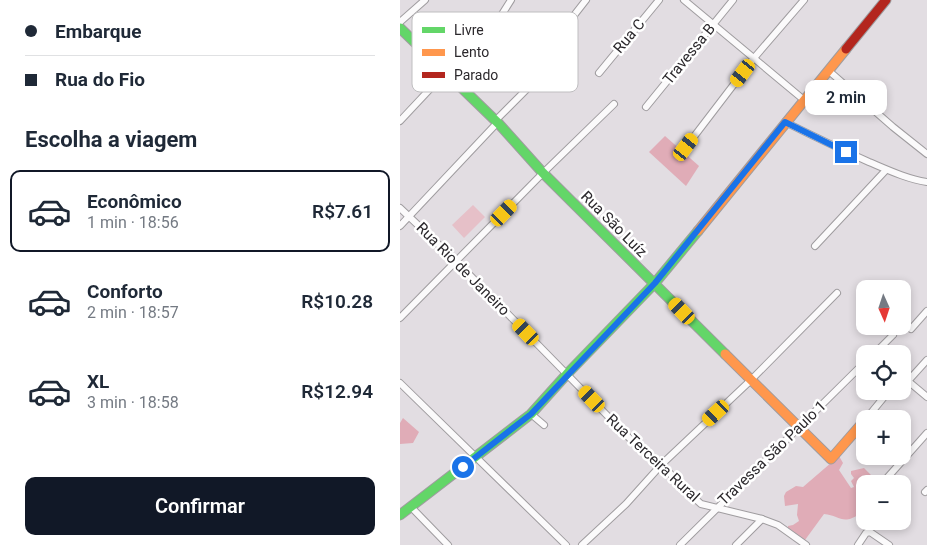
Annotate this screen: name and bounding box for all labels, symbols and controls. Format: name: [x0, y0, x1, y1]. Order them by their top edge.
legend: [412, 12, 578, 92]
street label: Rua C: [610, 15, 649, 57]
text: Embarque: [55, 20, 141, 43]
street label: Travessa B: [659, 20, 719, 88]
text: Livre: [454, 22, 484, 38]
text: Lento: [454, 44, 489, 60]
car: [727, 57, 758, 89]
text: Parado: [454, 67, 498, 83]
text: Rua do Fio: [55, 68, 145, 91]
callout: 2 min: [805, 80, 887, 114]
text: 2 min: [826, 88, 866, 107]
text: Escolha a viagem: [25, 127, 197, 152]
car: [670, 131, 701, 163]
route end: [835, 141, 857, 163]
street label: Rua São Luíz: [577, 187, 651, 261]
icon: car: [27, 189, 72, 234]
text: Econômico: [87, 190, 182, 213]
car: [488, 197, 519, 229]
text: R$7.61: [312, 200, 373, 223]
text: 1 min · 18:56: [87, 213, 179, 232]
street label: Rua Rio de Janeiro: [413, 219, 513, 319]
icon: car: [27, 279, 72, 324]
text: Conforto: [87, 280, 163, 303]
north arrow: [856, 280, 911, 335]
map controls: [856, 280, 911, 530]
text: R$10.28: [301, 290, 373, 313]
car: [666, 295, 697, 327]
text: 2 min · 18:57: [87, 303, 179, 322]
car: [510, 316, 541, 348]
button: locate: [856, 345, 911, 400]
icon: car: [27, 369, 72, 414]
text: XL: [87, 370, 109, 393]
text: R$12.94: [301, 380, 373, 403]
car: [576, 383, 607, 415]
text: 3 min · 18:58: [87, 393, 179, 412]
car: [699, 397, 732, 429]
street label: Travessa São Paulo 1: [714, 397, 830, 509]
street label: Rua Terceira Rural: [603, 410, 703, 506]
button: +: [856, 410, 911, 465]
route start: [452, 456, 474, 478]
button: −: [856, 475, 911, 530]
button: Confirmar: [25, 477, 375, 535]

